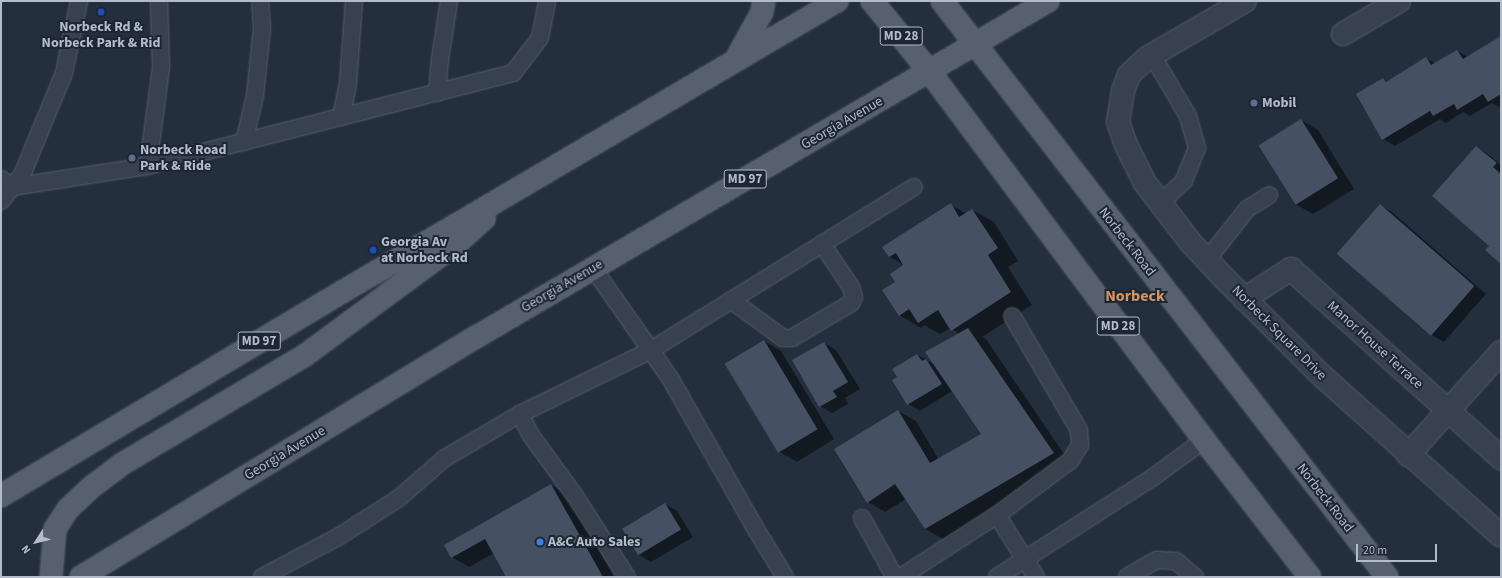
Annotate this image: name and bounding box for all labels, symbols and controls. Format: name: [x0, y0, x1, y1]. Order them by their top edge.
marker: Norbeck Rd & Norbeck Park & Rid: [96, 7, 106, 17]
place label: Norbeck Rd & Norbeck Park & Rid: [42, 19, 160, 52]
road number: MD 28: [879, 25, 923, 47]
street label: Georgia Avenue: [798, 93, 886, 153]
place label: Mobil: [1262, 95, 1296, 111]
marker: Mobil: [1249, 98, 1259, 108]
place label: Norbeck Road Park & Ride: [140, 142, 226, 174]
marker: Norbeck Road Park & Ride: [127, 153, 137, 163]
road number: MD 97: [723, 168, 767, 190]
street label: Norbeck Road: [1095, 204, 1159, 280]
place label: Georgia Av at Norbeck Rd: [381, 234, 468, 266]
marker: Georgia Av at Norbeck Rd: [368, 245, 378, 255]
street label: Georgia Avenue: [518, 256, 606, 316]
street label: Norbeck Square Drive: [1228, 282, 1330, 384]
district label: Norbeck: [1105, 286, 1165, 306]
street label: Manor House Terrace: [1324, 298, 1426, 392]
road number: MD 28: [1096, 315, 1140, 337]
road number: MD 97: [237, 330, 281, 352]
street label: Georgia Avenue: [242, 422, 328, 484]
street label: Norbeck Road: [1293, 460, 1357, 536]
north arrow: [16, 522, 56, 562]
place label: A&C Auto Sales: [548, 534, 641, 550]
scale bar: [1358, 536, 1439, 562]
marker: A&C Auto Sales: [535, 537, 545, 547]
text: N: [18, 542, 34, 557]
text: 20 m: [1363, 542, 1387, 559]

